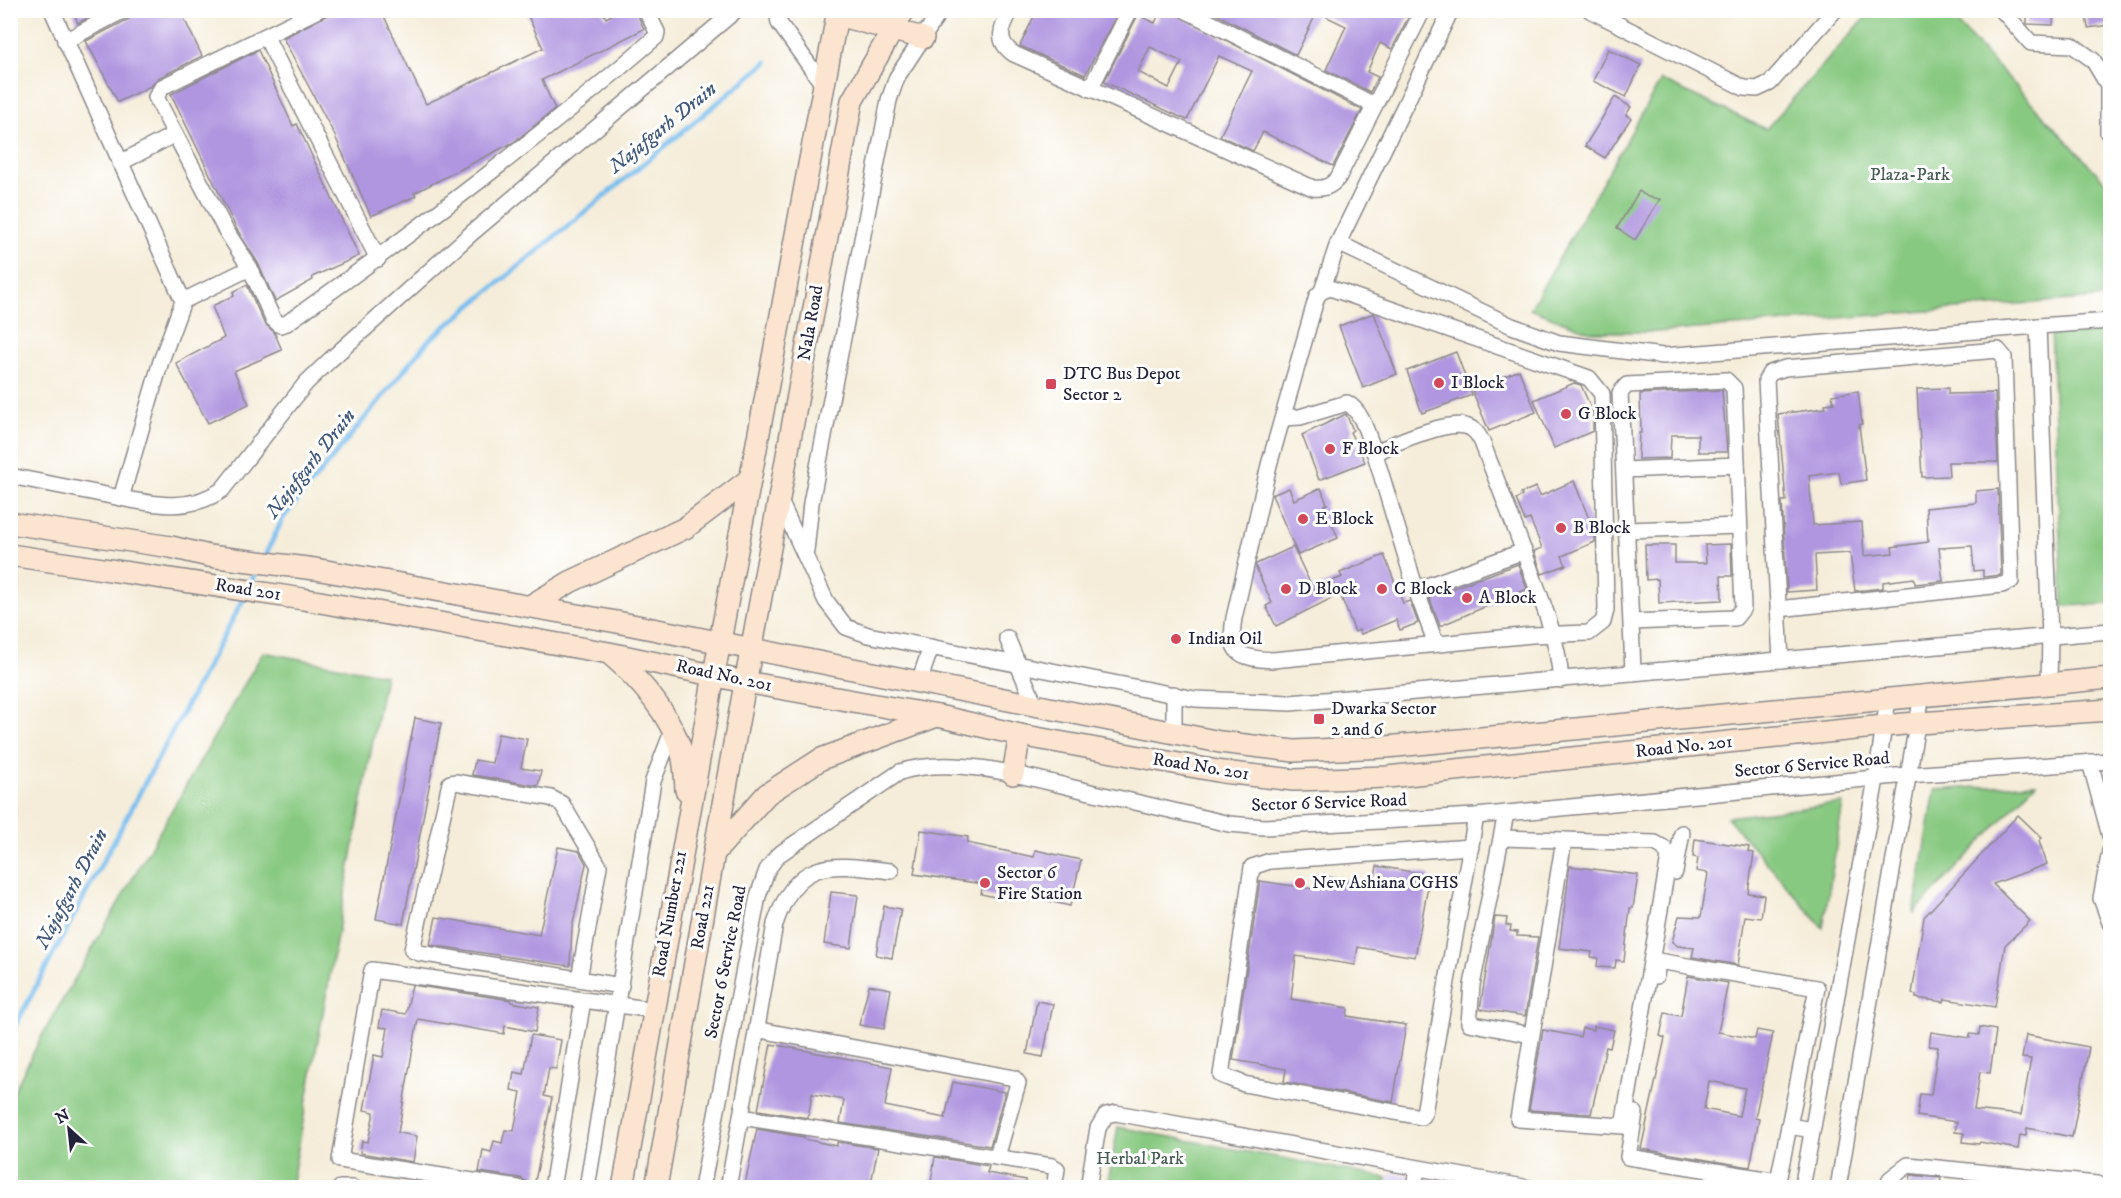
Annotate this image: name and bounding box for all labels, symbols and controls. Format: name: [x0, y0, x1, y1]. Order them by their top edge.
water label: Najafgarh Drain: [603, 77, 722, 180]
park label: Plaza-Park: [1870, 164, 1950, 186]
street label: Nala Road: [794, 284, 828, 362]
place label: DTC Bus Depot Sector 2: [1063, 363, 1180, 406]
place label: I Block: [1451, 372, 1504, 394]
marker: I Block: [1432, 376, 1446, 390]
marker: DTC Bus Depot Sector 2: [1044, 377, 1058, 391]
place label: G Block: [1578, 403, 1637, 425]
water label: Najafgarh Drain: [260, 404, 361, 524]
marker: G Block: [1559, 407, 1573, 421]
place label: F Block: [1342, 438, 1399, 460]
marker: F Block: [1323, 442, 1337, 456]
place label: E Block: [1315, 508, 1374, 530]
marker: E Block: [1296, 512, 1310, 526]
place label: B Block: [1573, 517, 1630, 539]
marker: B Block: [1554, 521, 1568, 535]
street label: Road 201: [214, 574, 282, 606]
place label: D Block: [1298, 578, 1357, 600]
place label: C Block: [1394, 578, 1452, 600]
marker: D Block: [1279, 582, 1293, 596]
marker: C Block: [1375, 582, 1389, 596]
place label: A Block: [1479, 587, 1536, 609]
marker: A Block: [1460, 591, 1474, 605]
place label: Indian Oil: [1188, 628, 1263, 650]
marker: Indian Oil: [1169, 632, 1183, 646]
street label: Road No. 201: [674, 655, 774, 697]
place label: Dwarka Sector 2 and 6: [1331, 698, 1437, 741]
marker: Dwarka Sector 2 and 6: [1312, 712, 1326, 726]
street label: Road No. 201: [1634, 731, 1734, 763]
street label: Sector 6 Service Road: [1734, 747, 1890, 783]
street label: Road No. 201: [1151, 749, 1251, 785]
street label: Sector 6 Service Road: [1251, 789, 1407, 817]
water label: Najafgarh Drain: [30, 825, 114, 954]
street label: Road Number 221: [648, 849, 692, 979]
place label: Sector 6 Fire Station: [997, 862, 1083, 905]
place label: New Ashiana CGHS: [1312, 872, 1458, 894]
marker: Sector 6 Fire Station: [978, 876, 992, 890]
marker: New Ashiana CGHS: [1293, 876, 1307, 890]
street label: Road 221: [686, 883, 720, 951]
street label: Sector 6 Service Road: [700, 884, 752, 1040]
north arrow: [39, 1099, 99, 1159]
text: N: [52, 1105, 73, 1128]
park label: Herbal Park: [1096, 1148, 1184, 1170]

